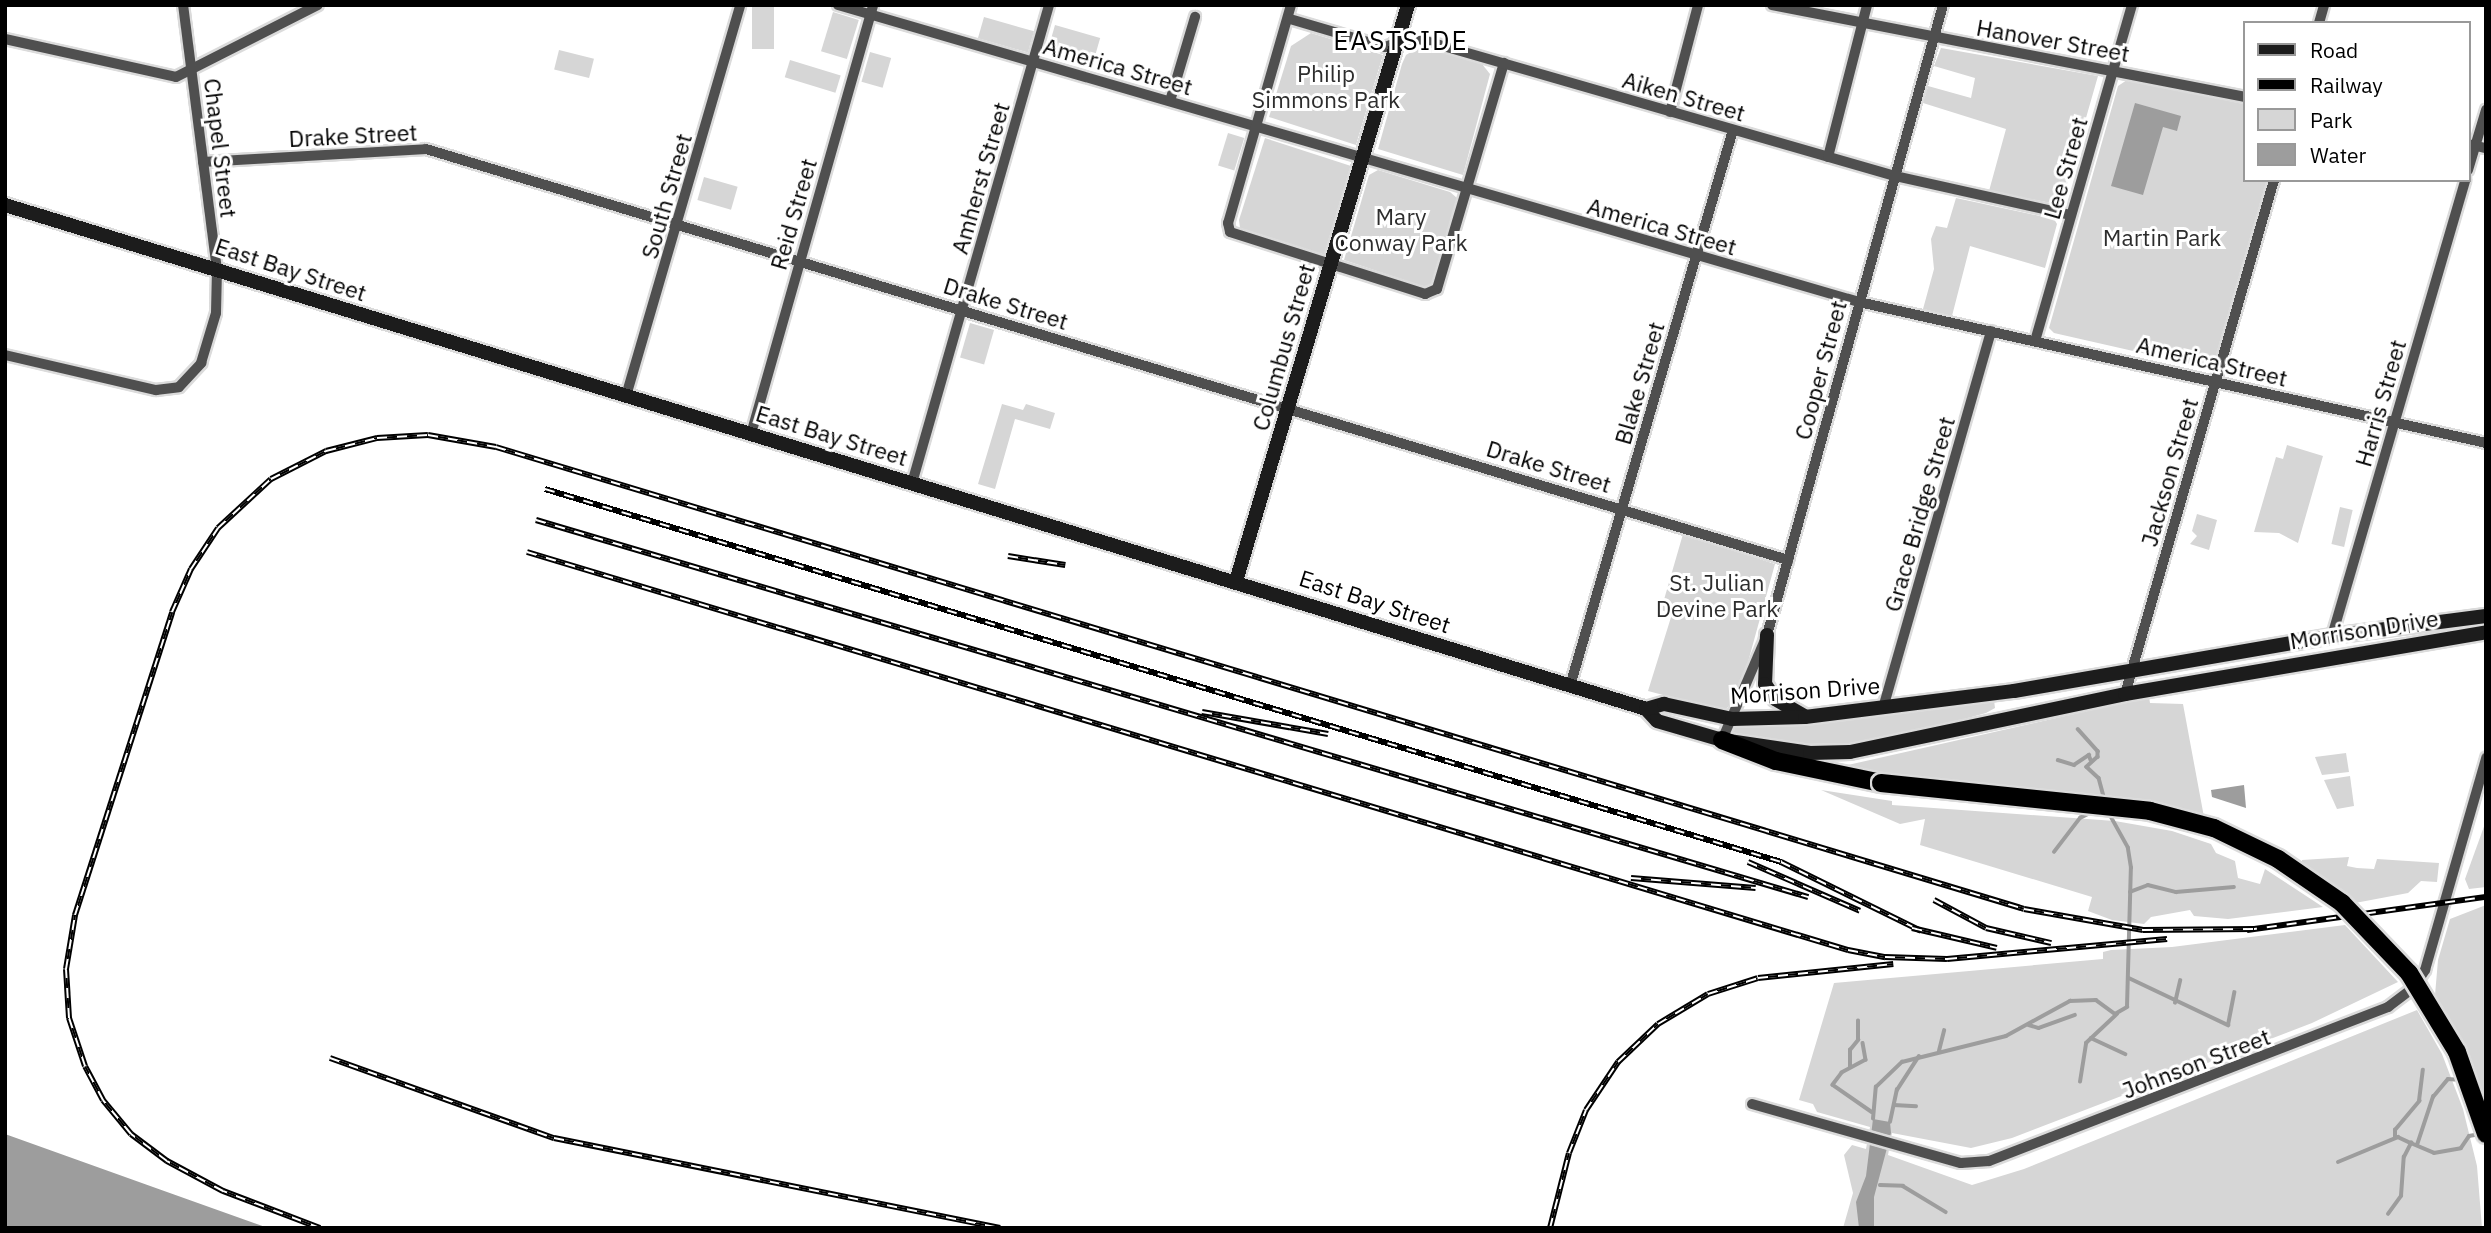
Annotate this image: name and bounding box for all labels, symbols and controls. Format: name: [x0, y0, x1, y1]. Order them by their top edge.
street label: Hanover Street: [1974, 13, 2132, 67]
legend: [2242, 21, 2470, 182]
district label: EASTSIDE: [1334, 25, 1468, 57]
street label: America Street: [1040, 32, 1196, 100]
text: Road: [2310, 36, 2358, 64]
park label: Philip Simmons Park: [1252, 59, 1400, 113]
street label: Aiken Street: [1619, 65, 1749, 127]
text: Railway: [2310, 71, 2383, 99]
street label: Chapel Street: [199, 77, 243, 219]
street label: Amherst Street: [945, 99, 1015, 257]
text: Park: [2310, 106, 2353, 134]
street label: Lee Street: [2037, 114, 2093, 222]
street label: Drake Street: [288, 118, 418, 152]
street label: South Street: [635, 130, 697, 262]
text: Water: [2310, 141, 2366, 169]
street label: Reid Street: [764, 155, 822, 273]
street label: America Street: [1584, 192, 1740, 260]
park label: Mary Conway Park: [1334, 202, 1468, 256]
park label: Martin Park: [2103, 223, 2221, 251]
street label: East Bay Street: [212, 232, 370, 306]
street label: Columbus Street: [1246, 260, 1320, 434]
street label: Drake Street: [940, 271, 1072, 335]
street label: Cooper Street: [1788, 297, 1852, 443]
street label: Blake Street: [1608, 318, 1670, 448]
street label: America Street: [2134, 330, 2290, 392]
street label: Harris Street: [2349, 336, 2411, 470]
street label: Jackson Street: [2135, 395, 2203, 549]
street label: East Bay Street: [753, 399, 911, 471]
street label: Grace Bridge Street: [1878, 413, 1960, 615]
street label: Drake Street: [1483, 434, 1615, 498]
street label: East Bay Street: [1296, 564, 1454, 638]
park label: St. Julian Devine Park: [1656, 568, 1778, 622]
street label: Morrison Drive: [2288, 604, 2440, 654]
street label: Morrison Drive: [1729, 671, 1881, 709]
street label: Johnson Street: [2118, 1022, 2274, 1104]

